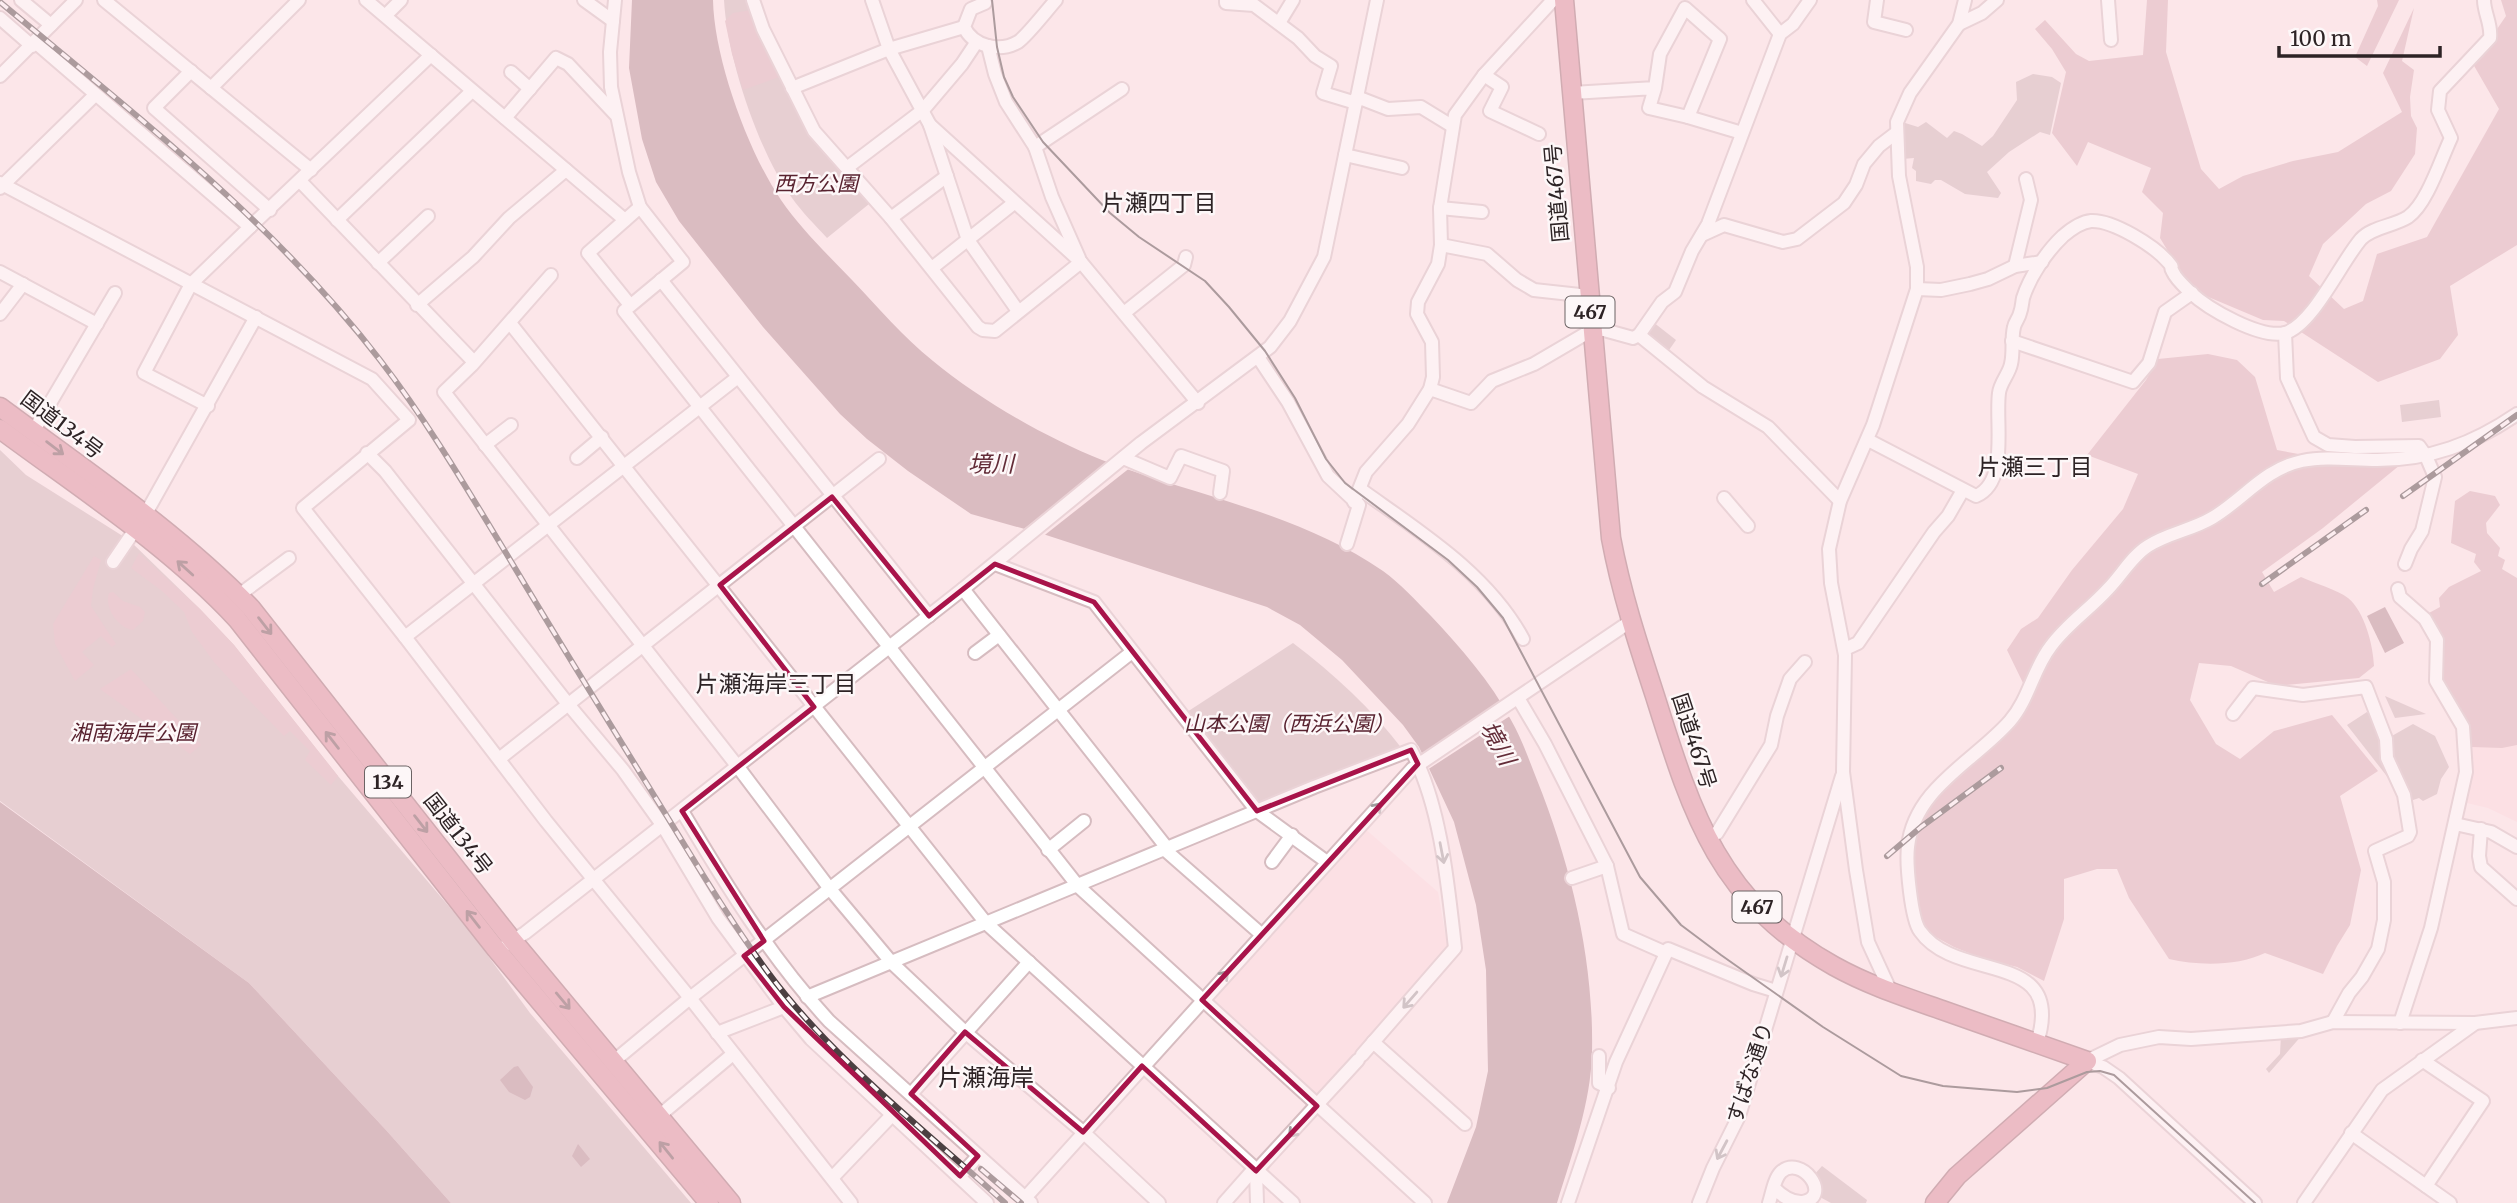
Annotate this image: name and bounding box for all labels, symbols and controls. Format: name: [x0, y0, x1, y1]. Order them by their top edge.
scale bar: [2279, 14, 2440, 58]
text: 100 m: [2290, 25, 2352, 52]
street label: 国道467号: [1539, 143, 1574, 243]
park label: 西方公園: [774, 170, 861, 197]
district label: 片瀬四丁目: [1102, 188, 1217, 217]
road number: 467: [1566, 296, 1614, 328]
street label: 国道134号: [16, 385, 109, 464]
one-way arrow: [45, 440, 64, 455]
water label: 境川: [968, 449, 1017, 478]
district label: 片瀬三丁目: [1978, 452, 2093, 481]
one-way arrow: [176, 560, 194, 576]
one-way arrow: [257, 616, 272, 635]
district label: 片瀬海岸三丁目: [696, 669, 857, 698]
street label: 国道467号: [1666, 690, 1723, 792]
park label: 山本公園（西浜公園）: [1184, 710, 1394, 737]
water label: 境川: [1475, 716, 1524, 773]
park label: 湘南海岸公園: [70, 719, 199, 746]
one-way arrow: [325, 732, 340, 750]
road number: 134: [365, 766, 411, 797]
street label: 国道134号: [418, 787, 499, 880]
one-way arrow: [1365, 803, 1382, 820]
one-way arrow: [413, 814, 428, 833]
one-way arrow: [1435, 842, 1449, 864]
road number: 467: [1732, 892, 1782, 923]
one-way arrow: [465, 910, 480, 929]
one-way arrow: [1776, 955, 1789, 977]
one-way arrow: [1213, 970, 1229, 988]
one-way arrow: [1402, 990, 1418, 1008]
one-way arrow: [555, 992, 571, 1010]
street label: すばな通り: [1720, 1019, 1779, 1127]
district label: 片瀬海岸: [938, 1062, 1034, 1093]
one-way arrow: [1288, 1119, 1305, 1137]
one-way arrow: [1714, 1140, 1728, 1160]
one-way arrow: [658, 1142, 674, 1160]

